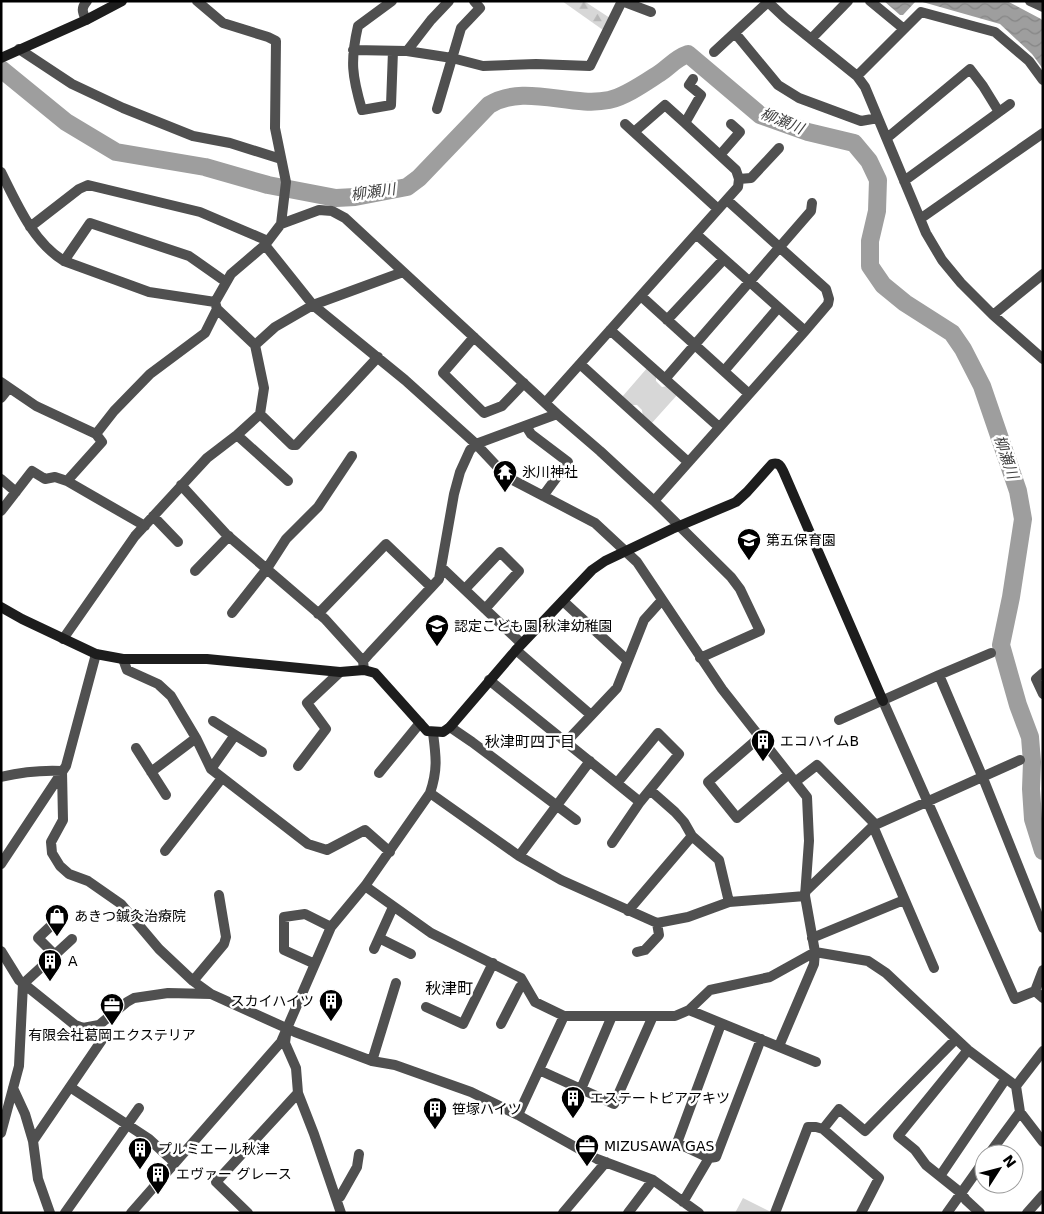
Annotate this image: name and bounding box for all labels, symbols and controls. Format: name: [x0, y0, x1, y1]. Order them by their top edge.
water label: 柳瀬川: [758, 104, 808, 139]
water label: 柳瀬川: [349, 180, 399, 204]
water label: 柳瀬川: [990, 433, 1022, 483]
temple icon: 氷川神社: [492, 459, 518, 493]
place label: 氷川神社: [522, 464, 578, 480]
school or university icon: 第五保育園: [736, 527, 762, 561]
place label: 第五保育園: [766, 532, 836, 548]
school or university icon: 認定こども園 秋津幼稚園: [424, 613, 450, 647]
place label: 認定こども園 秋津幼稚園: [454, 618, 612, 634]
building icon: エコハイムB: [750, 728, 776, 762]
district label: 秋津町四丁目: [485, 733, 575, 751]
place label: エコハイムB: [780, 733, 859, 749]
shop icon: あきつ鍼灸治療院: [44, 903, 70, 937]
place label: あきつ鍼灸治療院: [74, 908, 186, 924]
building icon: A: [37, 948, 63, 982]
place label: A: [68, 953, 78, 969]
district label: 秋津町: [425, 979, 473, 998]
building icon: スカイハイツ: [318, 988, 344, 1022]
office icon: 有限会社葛岡エクステリア: [99, 992, 125, 1026]
place label: スカイハイツ: [231, 993, 314, 1009]
place label: 有限会社葛岡エクステリア: [28, 1027, 196, 1043]
building icon: エステートピアアキツ: [560, 1085, 586, 1119]
place label: エステートピアアキツ: [590, 1090, 730, 1106]
building icon: 笹塚ハイツ: [422, 1096, 448, 1130]
place label: 笹塚ハイツ: [452, 1101, 522, 1117]
office icon: MIZUSAWA GAS: [574, 1133, 600, 1167]
building icon: プルミエール秋津: [127, 1136, 153, 1170]
place label: MIZUSAWA GAS: [604, 1138, 715, 1154]
place label: プルミエール秋津: [158, 1141, 270, 1157]
north arrow: [974, 1144, 1024, 1194]
text: N: [1000, 1152, 1019, 1171]
building icon: エヴァー グレース: [145, 1161, 171, 1195]
place label: エヴァー グレース: [176, 1166, 292, 1182]

